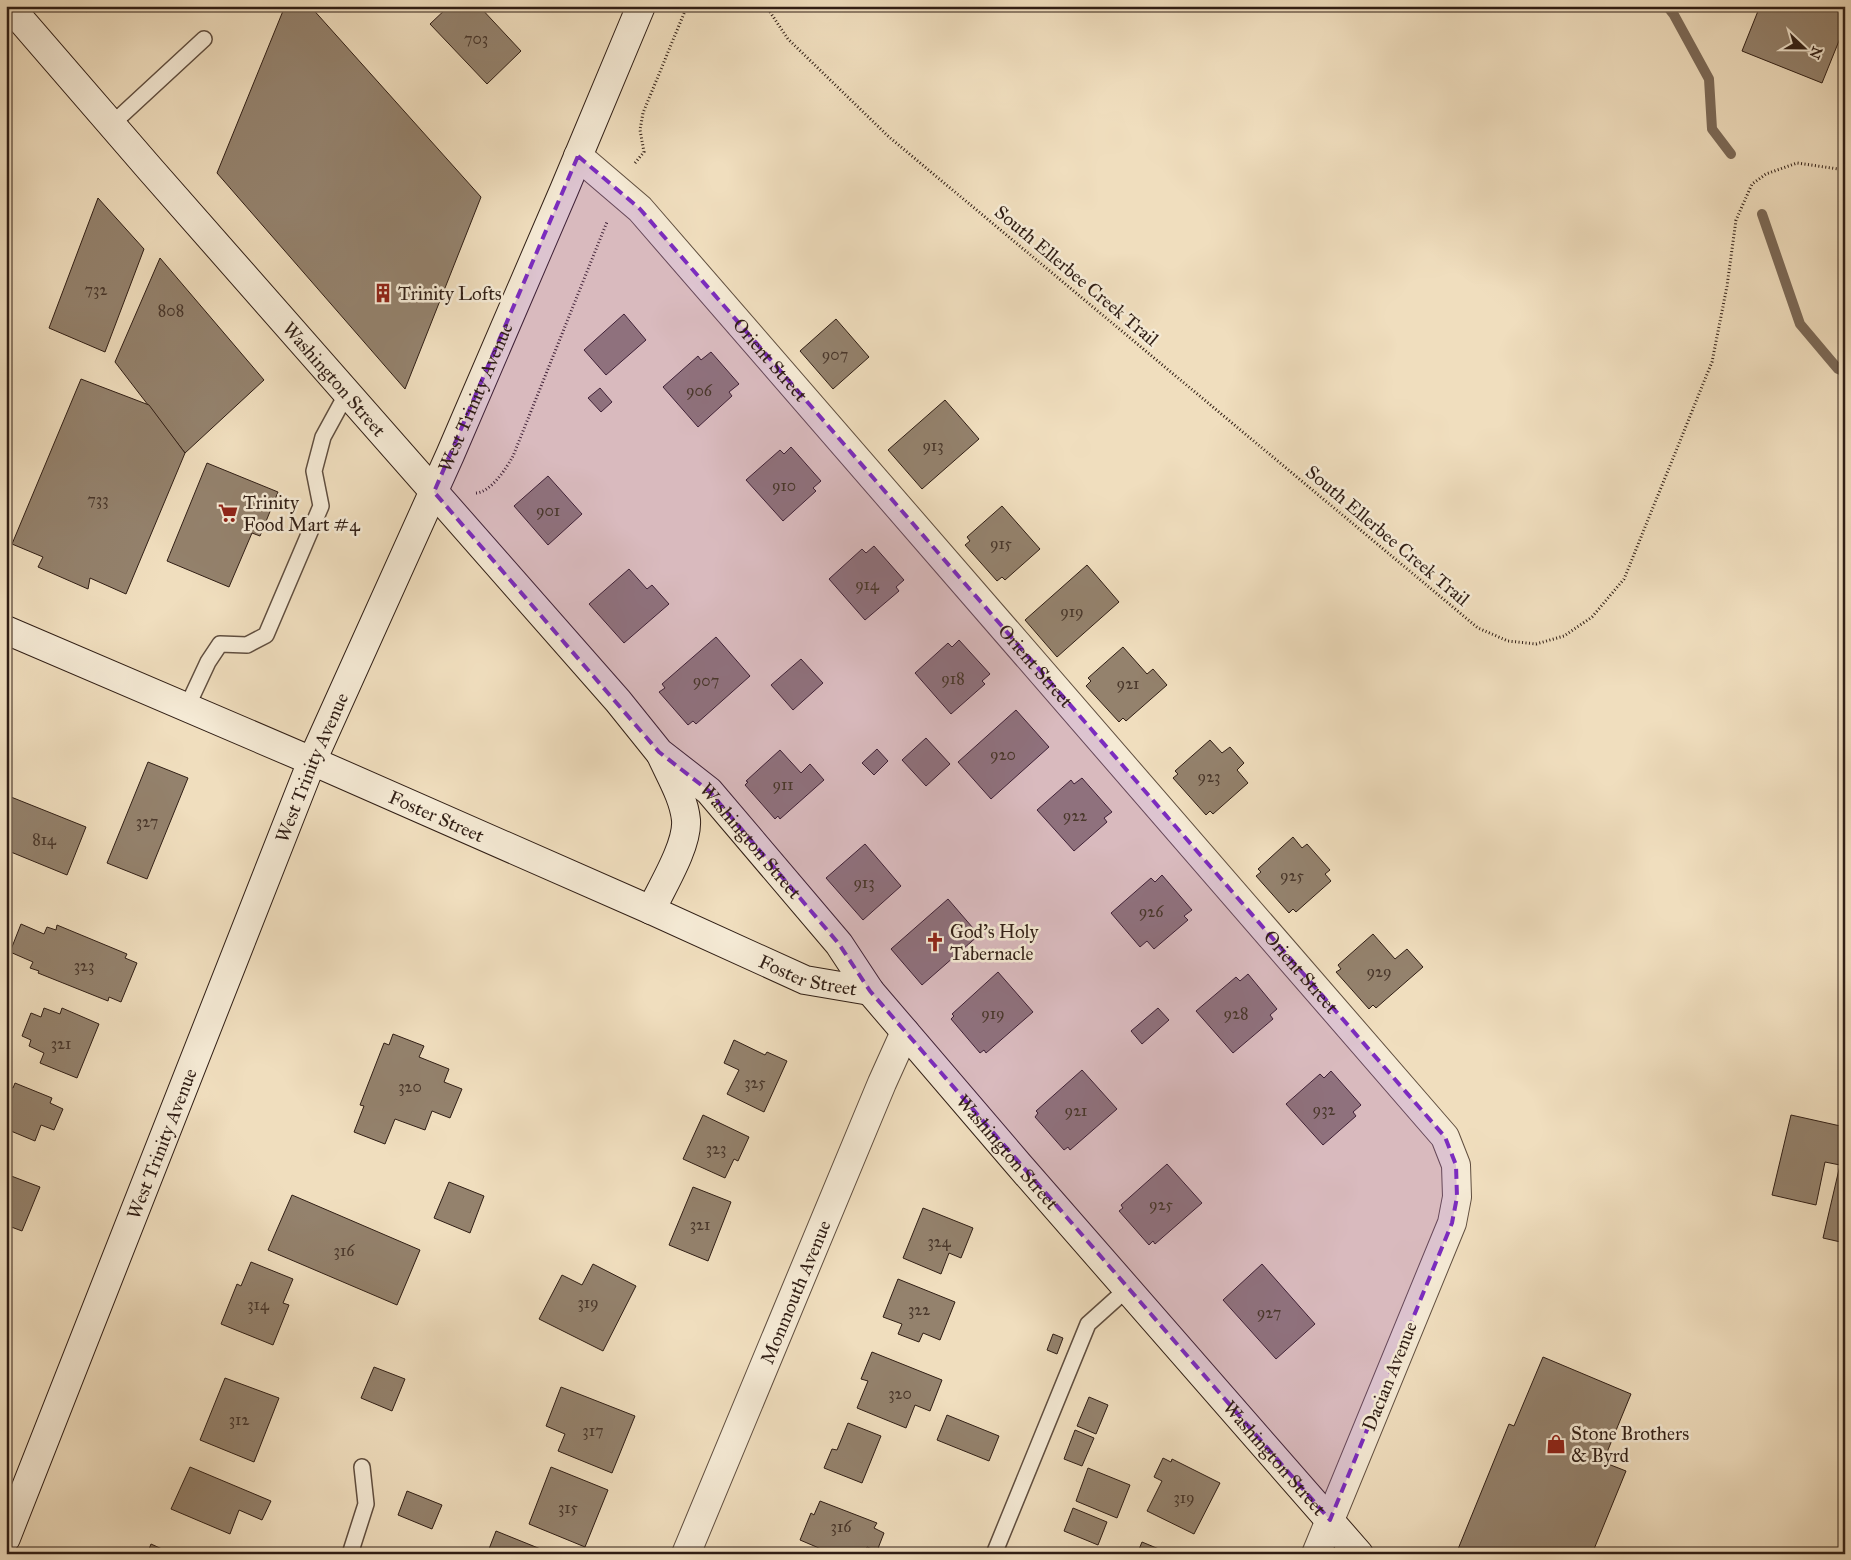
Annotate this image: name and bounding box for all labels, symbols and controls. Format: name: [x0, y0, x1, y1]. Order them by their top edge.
north arrow: [1778, 22, 1828, 72]
house number: 703: [464, 29, 488, 48]
text: N: [1805, 44, 1826, 61]
street label: South Ellerbee Creek Trail: [990, 200, 1164, 351]
house number: 732: [85, 280, 108, 299]
building icon: Trinity Lofts: [372, 282, 394, 304]
place label: Trinity Lofts: [398, 282, 502, 305]
house number: 808: [158, 301, 184, 320]
street label: Orient Street: [728, 314, 813, 407]
street label: Washington Street: [278, 317, 391, 441]
street label: West Trinity Avenue: [433, 319, 518, 475]
house number: 907: [822, 345, 848, 364]
house number: 906: [686, 381, 713, 400]
house number: 913: [922, 436, 944, 455]
street label: South Ellerbee Creek Trail: [1301, 460, 1475, 611]
house number: 910: [772, 476, 796, 495]
house number: 733: [87, 490, 109, 509]
place label: Trinity Food Mart #4: [243, 491, 360, 536]
house number: 901: [536, 501, 560, 520]
supermarket icon: Trinity Food Mart #4: [217, 502, 239, 524]
house number: 915: [990, 534, 1013, 553]
house number: 914: [855, 575, 880, 594]
house number: 919: [1060, 602, 1084, 621]
street label: Orient Street: [993, 619, 1078, 713]
house number: 918: [941, 669, 965, 688]
house number: 907: [693, 671, 719, 690]
house number: 921: [1117, 674, 1139, 693]
street label: West Trinity Avenue: [270, 689, 353, 846]
house number: 920: [990, 745, 1016, 764]
house number: 923: [1198, 767, 1220, 786]
house number: 911: [772, 775, 794, 794]
street label: Washington Street: [695, 778, 807, 904]
street label: Foster Street: [385, 785, 488, 847]
house number: 922: [1063, 806, 1087, 825]
house number: 327: [136, 812, 158, 831]
house number: 814: [32, 830, 57, 849]
house number: 925: [1280, 866, 1304, 885]
house number: 913: [853, 873, 875, 892]
house number: 926: [1139, 902, 1164, 921]
place label: God's Holy Tabernacle: [950, 920, 1039, 965]
street label: Orient Street: [1259, 925, 1344, 1018]
church icon: God's Holy Tabernacle: [924, 931, 946, 953]
street label: Foster Street: [755, 950, 859, 1001]
house number: 323: [74, 956, 94, 975]
house number: 929: [1366, 962, 1392, 981]
house number: 919: [981, 1004, 1005, 1023]
house number: 928: [1224, 1004, 1249, 1023]
house number: 321: [51, 1034, 71, 1053]
street label: West Trinity Avenue: [122, 1065, 202, 1222]
house number: 325: [744, 1073, 766, 1092]
house number: 320: [398, 1077, 422, 1096]
street label: Washington Street: [952, 1090, 1064, 1215]
house number: 932: [1313, 1100, 1336, 1119]
house number: 921: [1065, 1101, 1087, 1120]
house number: 323: [706, 1139, 726, 1158]
house number: 925: [1149, 1195, 1173, 1214]
house number: 321: [690, 1215, 710, 1234]
street label: Monmouth Avenue: [755, 1217, 836, 1367]
house number: 324: [927, 1232, 952, 1251]
house number: 316: [334, 1241, 355, 1260]
house number: 319: [577, 1293, 599, 1312]
house number: 314: [247, 1295, 270, 1314]
house number: 322: [908, 1300, 930, 1319]
house number: 927: [1257, 1303, 1281, 1322]
street label: Dacian Avenue: [1357, 1318, 1422, 1434]
house number: 320: [888, 1384, 912, 1403]
street label: Washington Street: [1218, 1396, 1331, 1521]
house number: 312: [229, 1410, 249, 1429]
house number: 317: [582, 1421, 604, 1440]
place label: Stone Brothers & Byrd: [1571, 1422, 1689, 1467]
shop icon: Stone Brothers & Byrd: [1545, 1433, 1567, 1455]
house number: 319: [1173, 1488, 1195, 1507]
house number: 315: [558, 1498, 579, 1517]
house number: 316: [831, 1517, 852, 1536]

